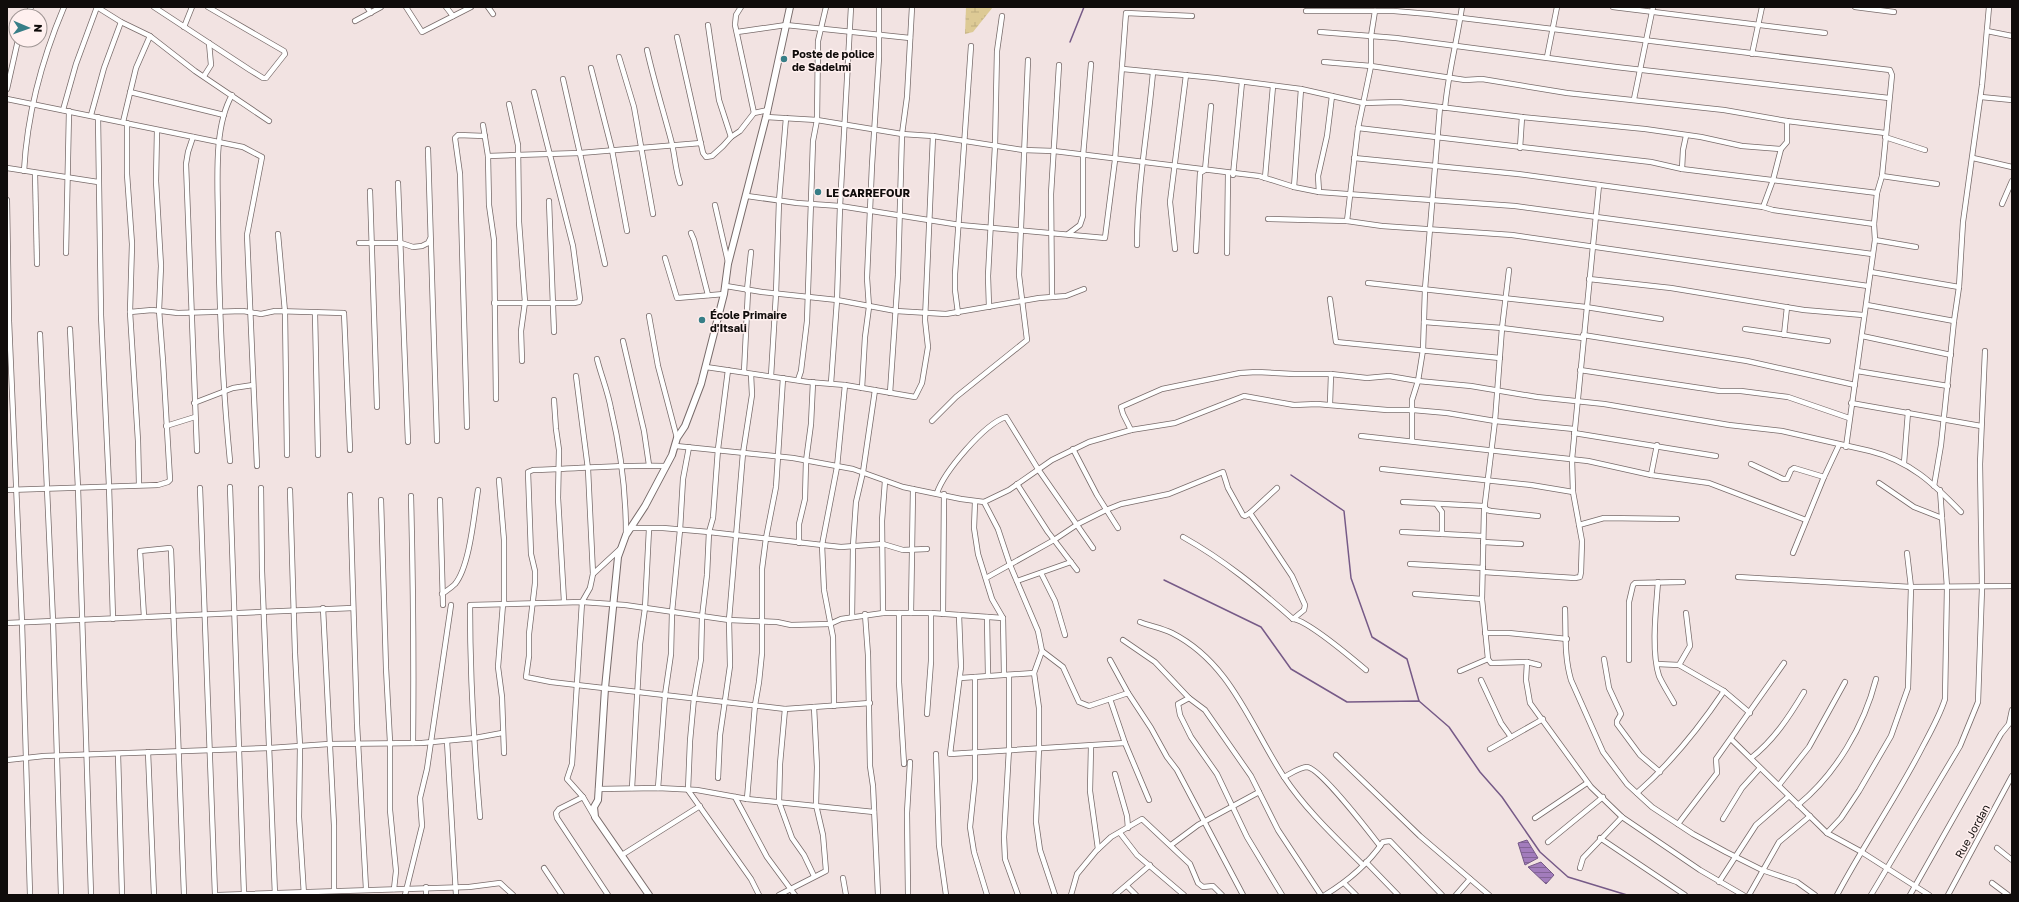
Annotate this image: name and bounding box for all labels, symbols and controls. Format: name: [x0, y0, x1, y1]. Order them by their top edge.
north arrow: [8, 8, 48, 48]
text: N: [32, 24, 45, 33]
place label: Poste de police de Sadelmi: [792, 47, 875, 73]
marker: Poste de police de Sadelmi: [779, 54, 789, 64]
place label: LE CARREFOUR: [826, 186, 910, 199]
marker: LE CARREFOUR: [813, 187, 823, 197]
place label: École Primaire d'Itsali: [710, 308, 787, 334]
marker: École Primaire d'Itsali: [697, 315, 707, 325]
street label: Rue Jordan: [1952, 802, 1992, 860]

